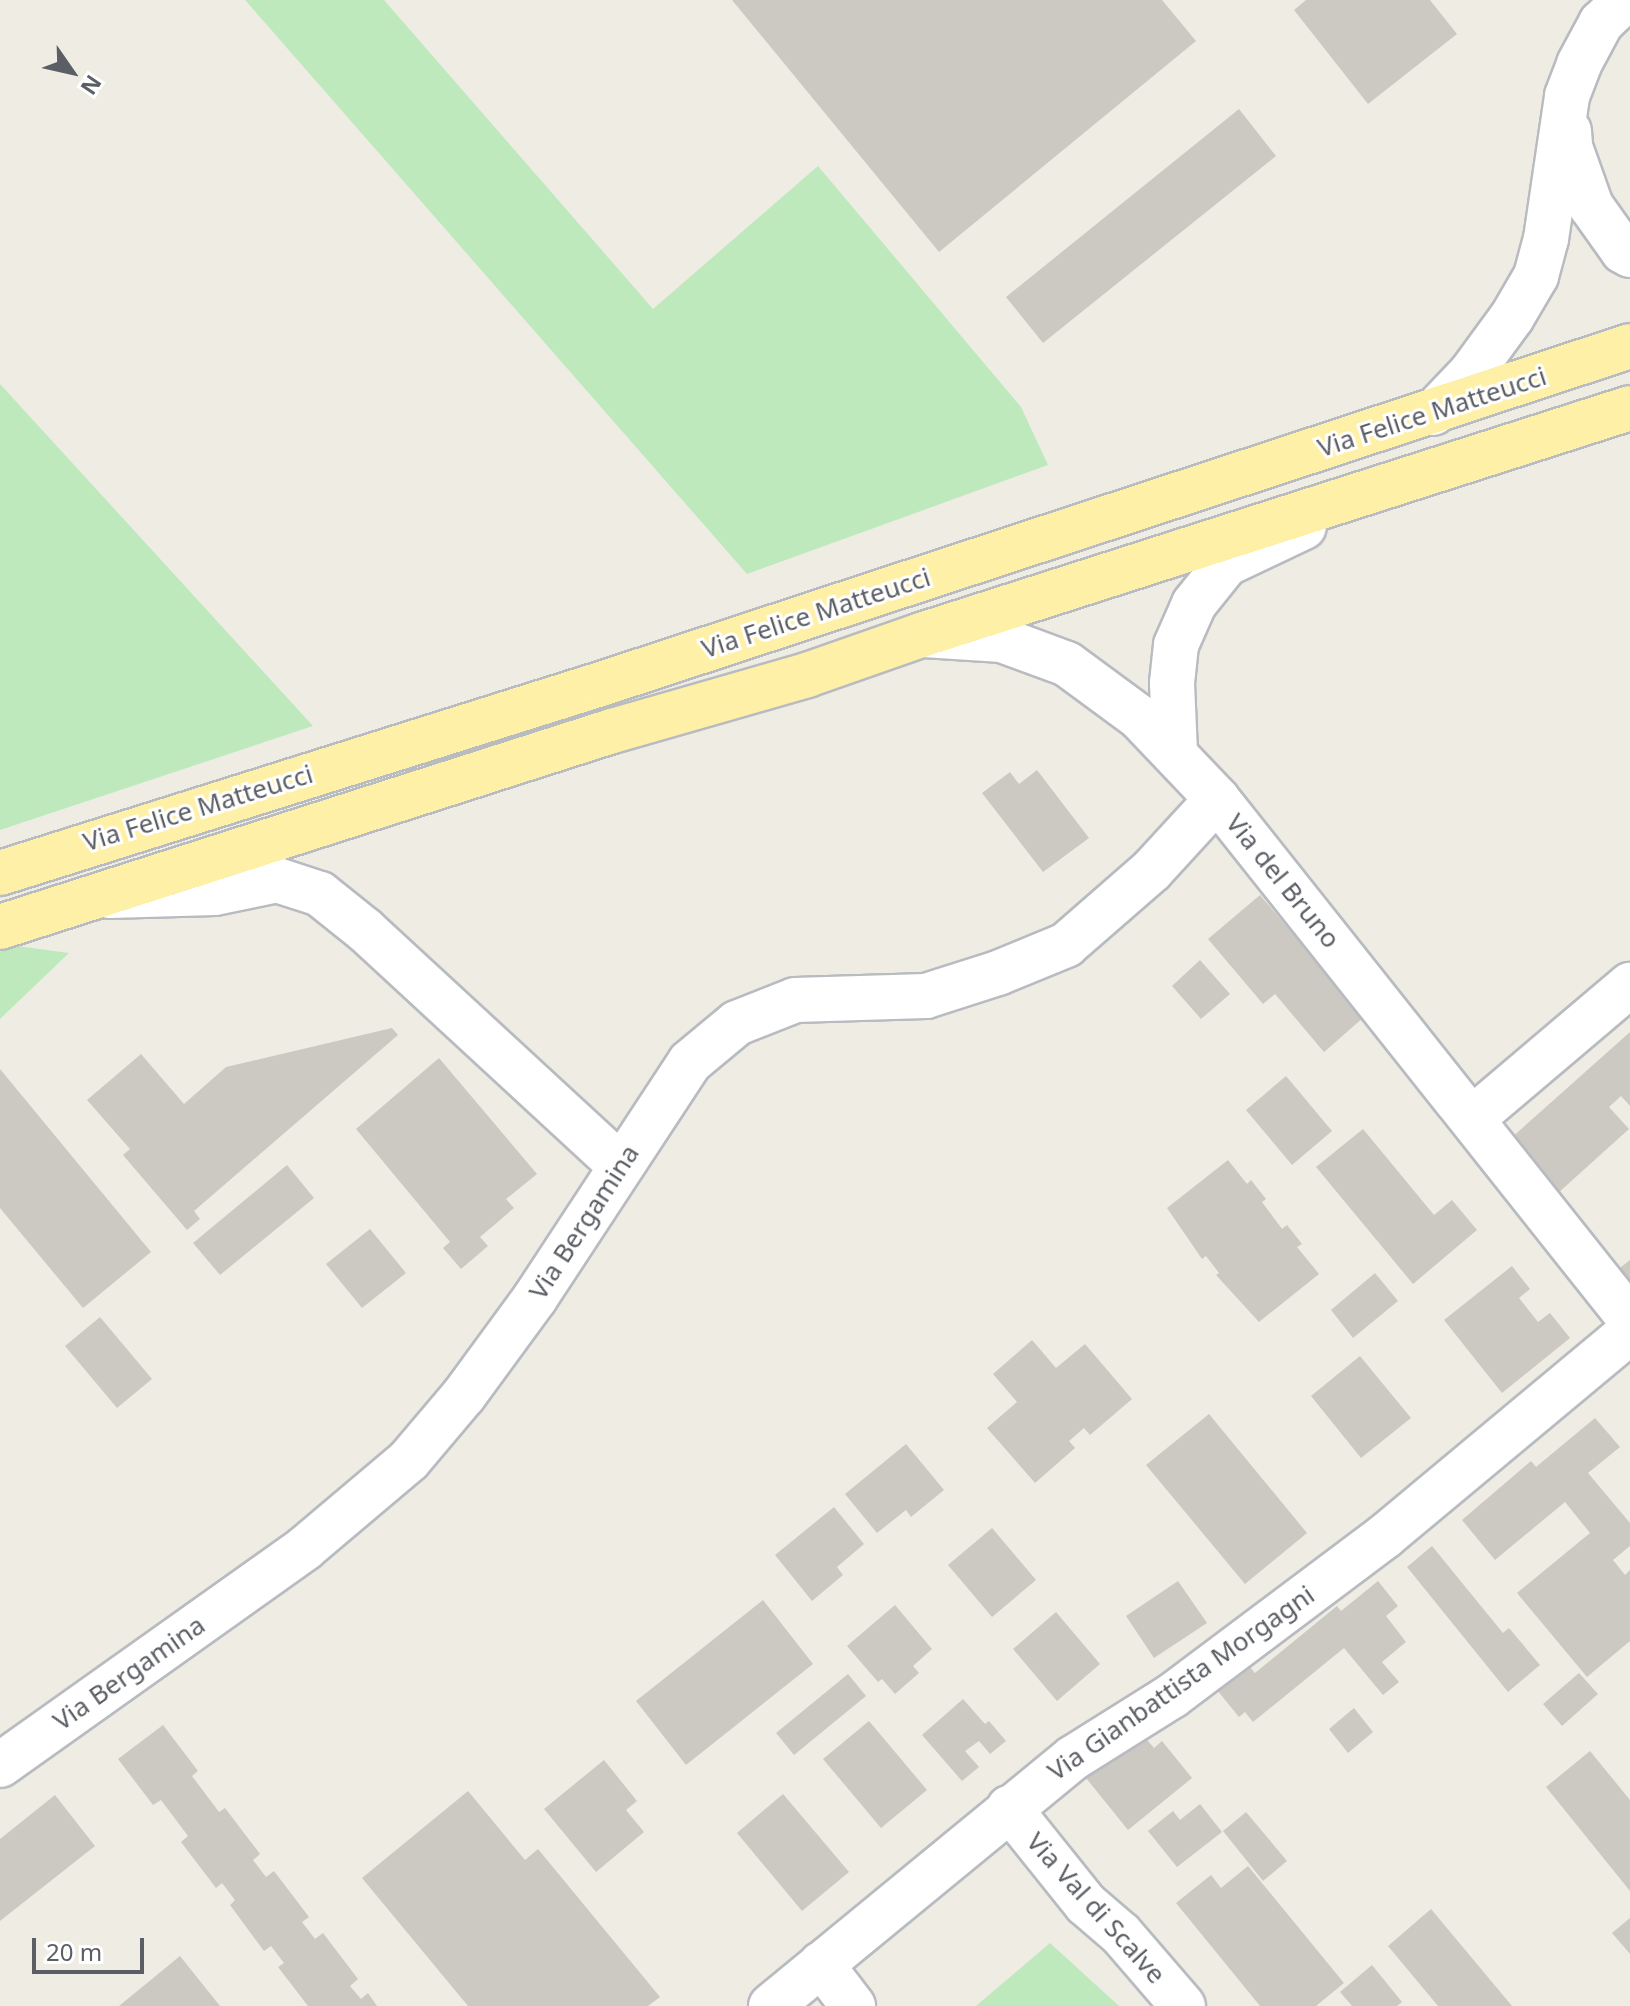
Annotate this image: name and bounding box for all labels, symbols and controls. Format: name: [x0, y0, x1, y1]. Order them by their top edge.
north arrow: [32, 32, 112, 112]
text: N: [74, 70, 109, 101]
street label: Via Felice Matteucci: [1314, 360, 1550, 464]
street label: Via Felice Matteucci: [698, 561, 934, 665]
street label: Via Felice Matteucci: [79, 758, 317, 858]
street label: Via del Bruno: [1219, 808, 1347, 954]
street label: Via Bergamina: [522, 1139, 646, 1305]
street label: Via Gianbattista Morgagni: [1042, 1579, 1320, 1787]
street label: Via Bergamina: [47, 1609, 211, 1737]
street label: Via Val di Scalve: [1020, 1826, 1172, 1990]
scale bar: [36, 1922, 148, 1972]
text: 20 m: [46, 1935, 102, 1968]

